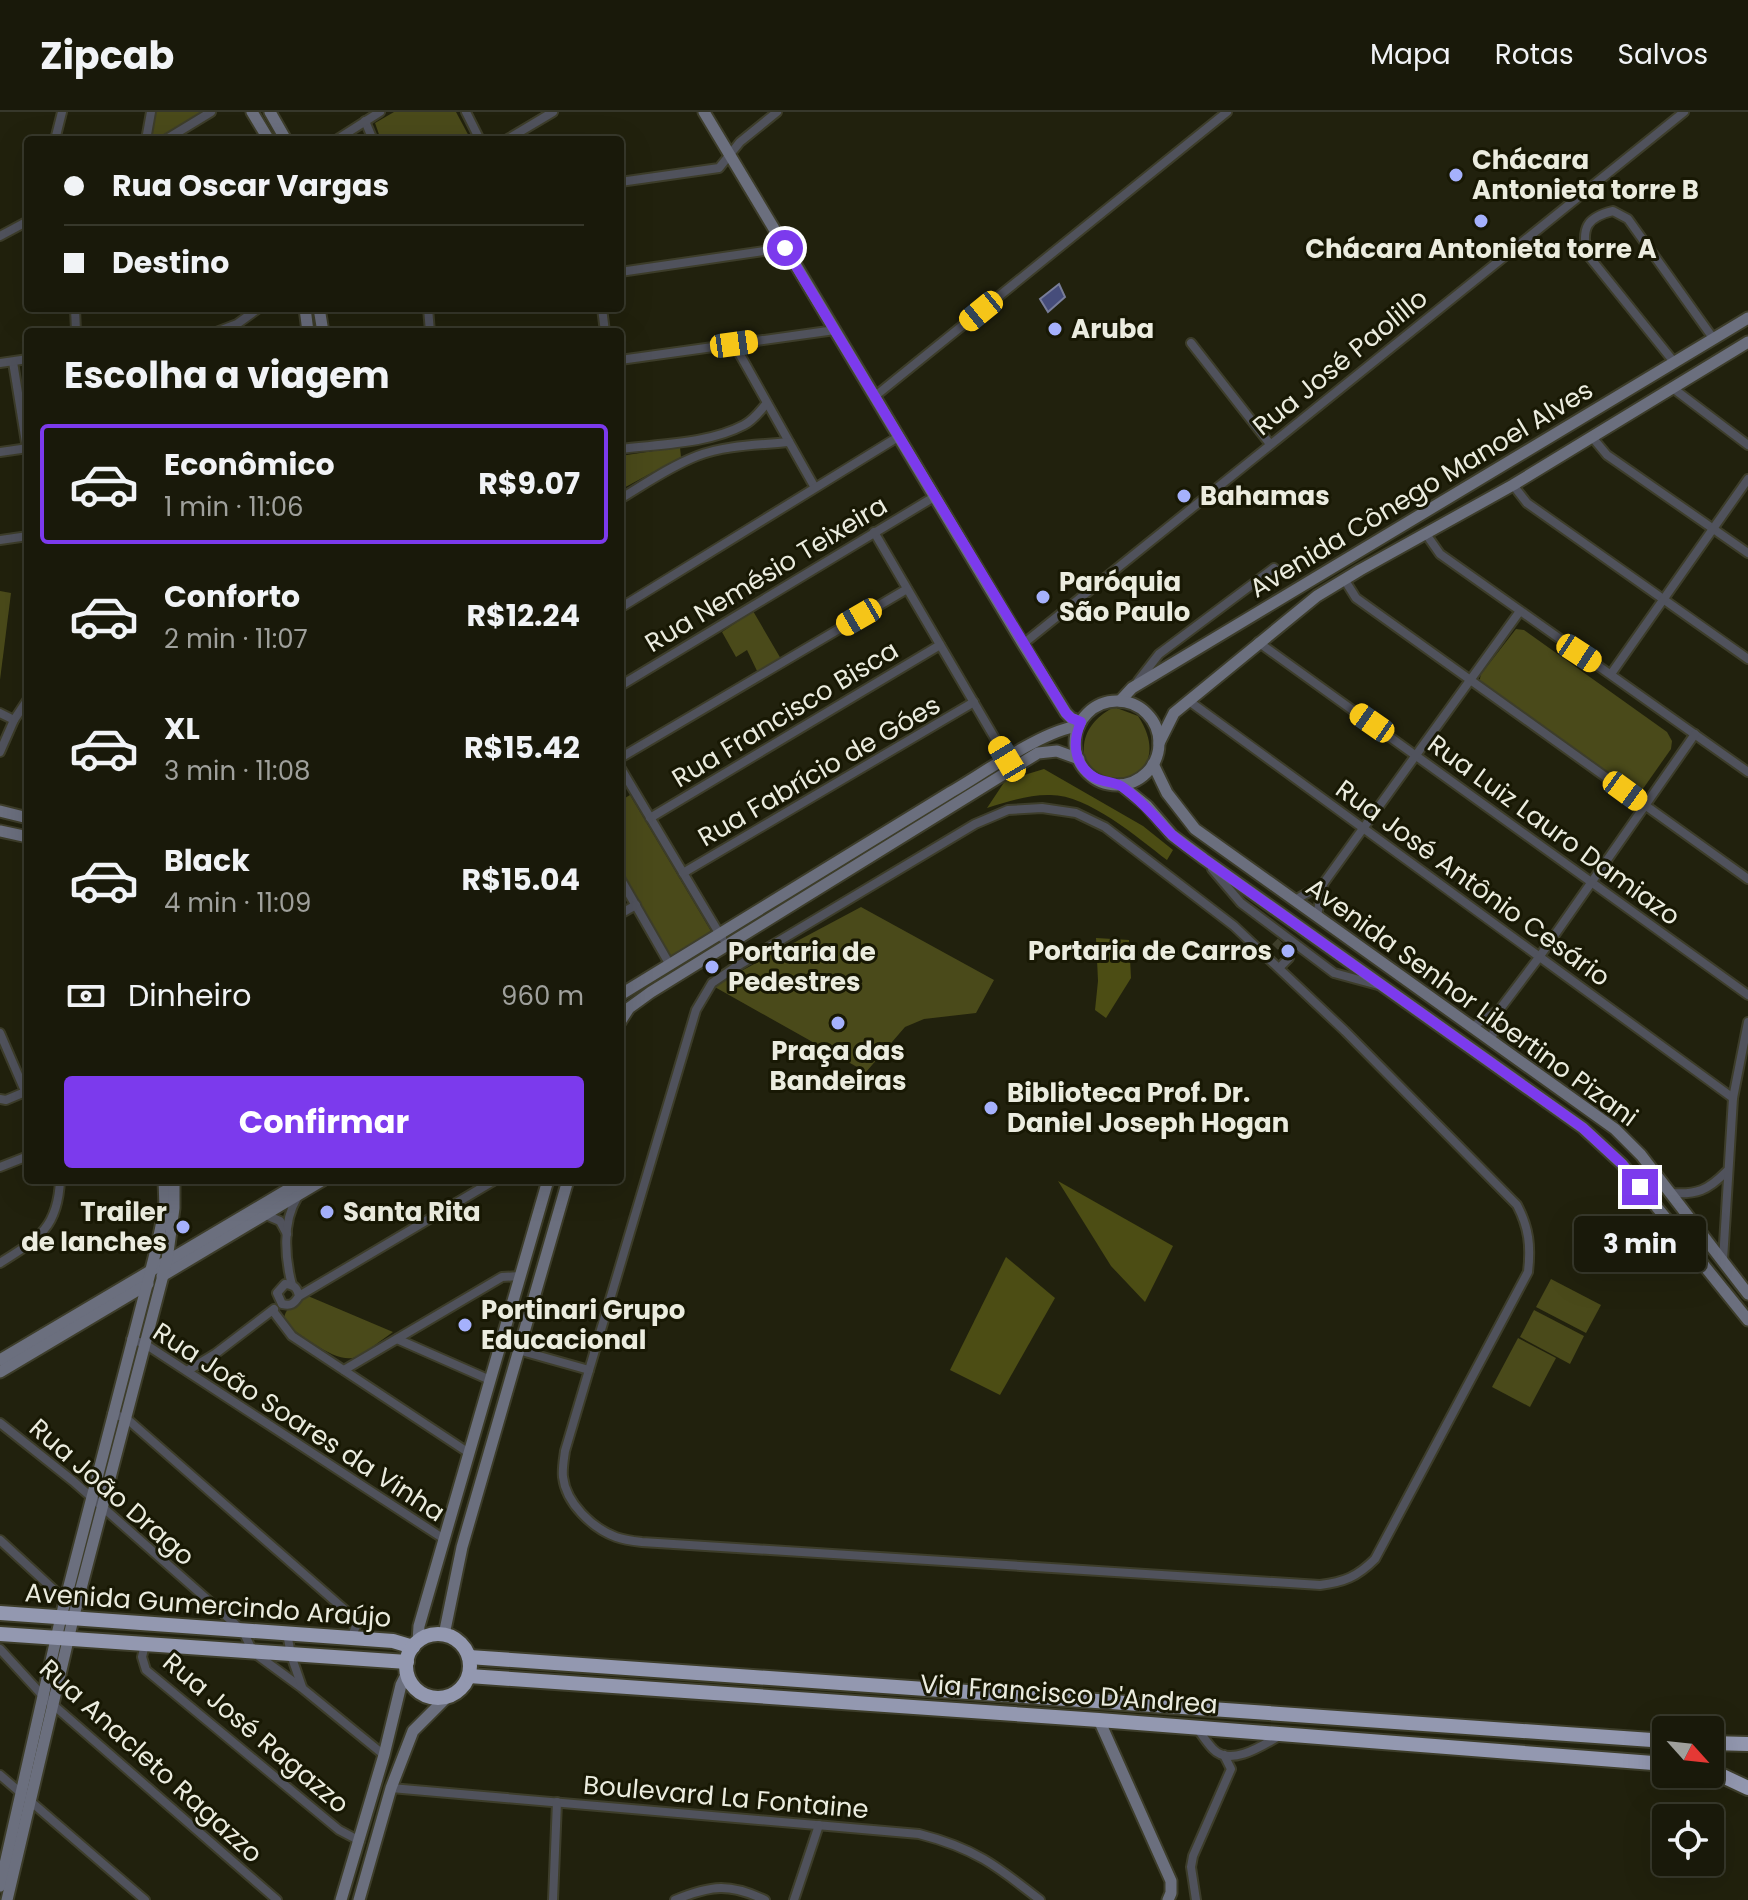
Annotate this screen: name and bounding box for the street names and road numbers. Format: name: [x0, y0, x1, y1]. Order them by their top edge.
street label: Rua José Paolillo: [1245, 280, 1435, 444]
street label: Avenida Cônego Manoel Alves: [1242, 372, 1600, 606]
street label: Rua Nemésio Teixeira: [638, 487, 894, 661]
street label: Rua Francisco Bisca: [665, 632, 905, 796]
street label: Rua Fabrício de Góes: [691, 687, 947, 855]
street label: Rua Luiz Lauro Damiazo: [1420, 726, 1688, 934]
street label: Rua José Antônio Cesário: [1329, 771, 1617, 995]
street label: Avenida Senhor Libertino Pizani: [1299, 869, 1645, 1135]
street label: Rua João Soares da Vinha: [146, 1314, 452, 1530]
street label: Rua João Drago: [22, 1410, 202, 1574]
street label: Avenida Gumercindo Araújo: [24, 1574, 392, 1636]
street label: Rua José Ragazzo: [155, 1644, 357, 1822]
street label: Rua Anacleto Ragazzo: [32, 1651, 270, 1871]
street label: Via Francisco D'Andrea: [919, 1666, 1219, 1722]
street label: Boulevard La Fontaine: [582, 1767, 870, 1827]

